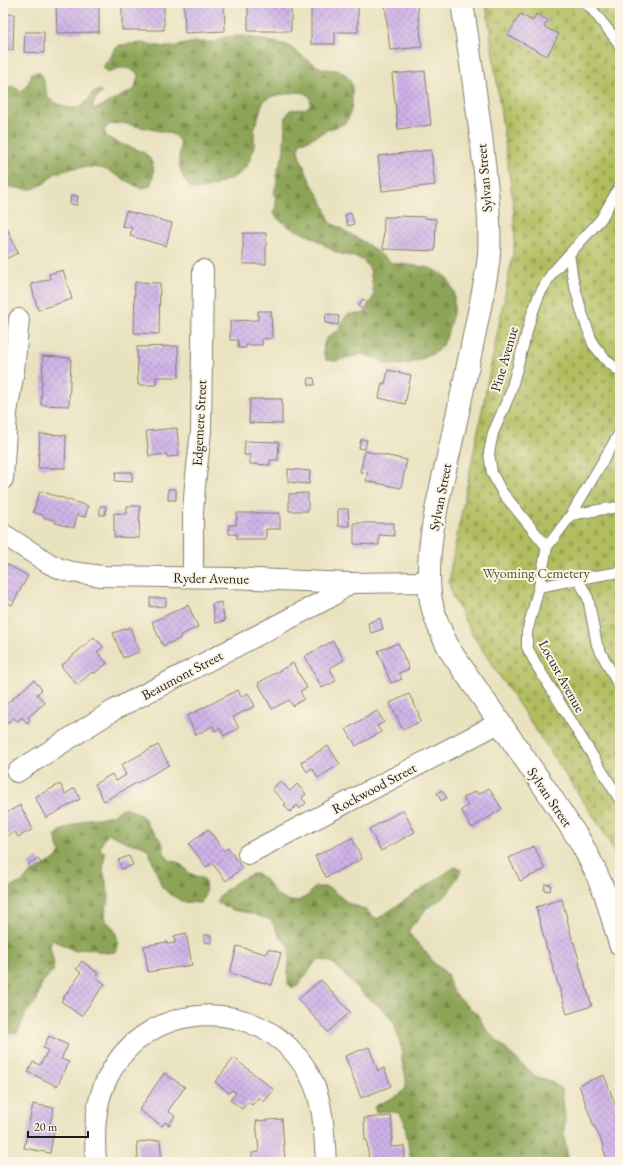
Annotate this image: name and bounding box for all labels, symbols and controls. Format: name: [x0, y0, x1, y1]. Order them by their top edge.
street label: Sylvan Street: [472, 143, 496, 213]
street label: Pine Avenue: [486, 324, 522, 394]
street label: Edgemere Street: [188, 379, 210, 467]
street label: Sylvan Street: [425, 461, 455, 532]
park label: Wyoming Cemetery: [482, 564, 590, 582]
street label: Ryder Avenue: [173, 568, 250, 588]
street label: Locust Avenue: [535, 637, 590, 716]
street label: Beaumont Street: [138, 646, 226, 704]
street label: Rockwood Street: [329, 758, 420, 818]
street label: Sylvan Street: [523, 764, 577, 831]
scale bar: [28, 1113, 88, 1139]
text: 20 m: [34, 1119, 58, 1135]

